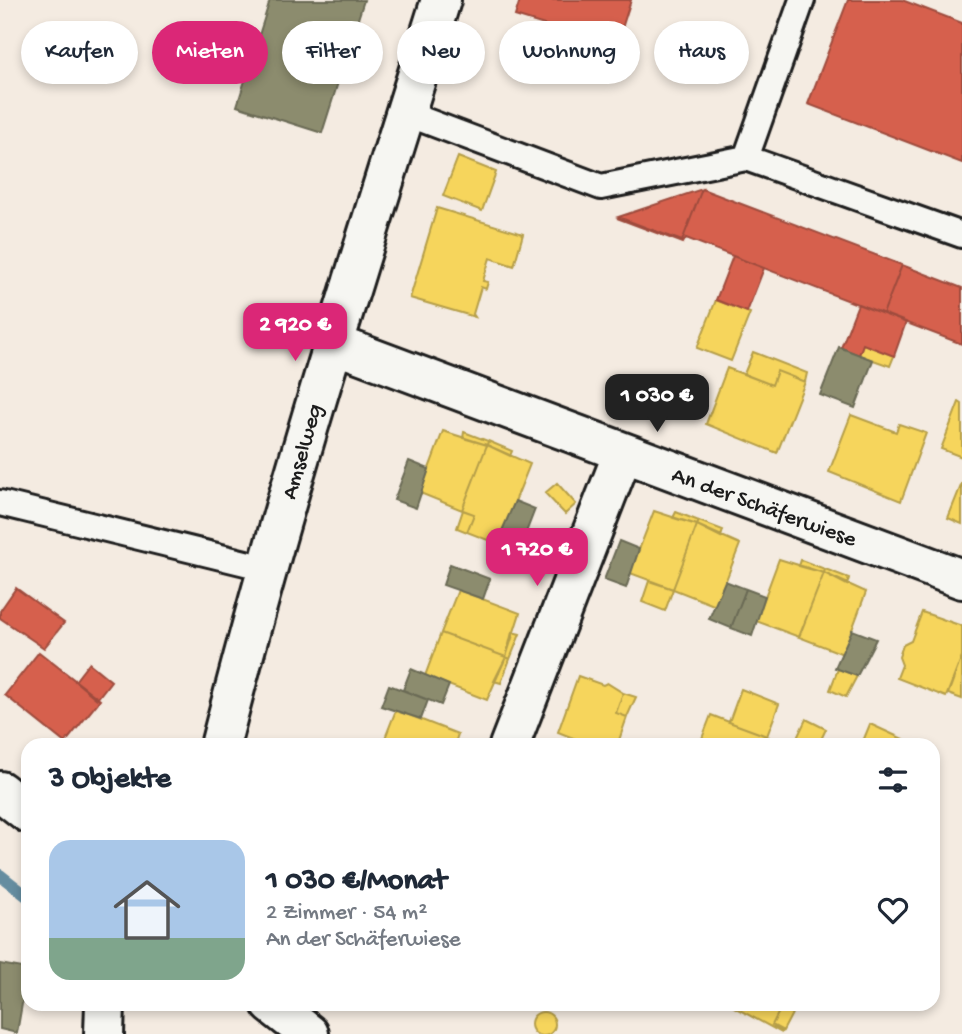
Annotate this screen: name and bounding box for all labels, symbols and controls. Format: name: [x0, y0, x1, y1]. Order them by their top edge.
chip: Kaufen: [21, 21, 138, 84]
chip: Mieten: [152, 21, 268, 84]
chip: Filter: [282, 21, 383, 84]
chip: Neu: [397, 21, 485, 84]
chip: Wohnung: [499, 21, 640, 84]
chip: Haus: [654, 21, 749, 84]
pin: 2 920 €: [230, 304, 360, 363]
text: 2 920 €: [259, 312, 331, 339]
pin: 1 030 €: [592, 374, 722, 434]
text: 1 030 €: [621, 383, 693, 410]
street label: Amselweg: [277, 401, 330, 503]
street label: An der Schäferwiese: [668, 462, 861, 555]
pin: 1 720 €: [472, 528, 602, 588]
text: 1 720 €: [502, 537, 572, 564]
icon: filters: [874, 761, 912, 799]
text: 3 Objekte: [49, 763, 171, 798]
text: 1 030 €/Monat: [266, 865, 447, 900]
icon: home: [105, 868, 189, 952]
icon: heart: [874, 891, 912, 929]
text: 2 Zimmer · 54 m²: [266, 900, 427, 927]
text: An der Schäferwiese: [266, 927, 461, 954]

